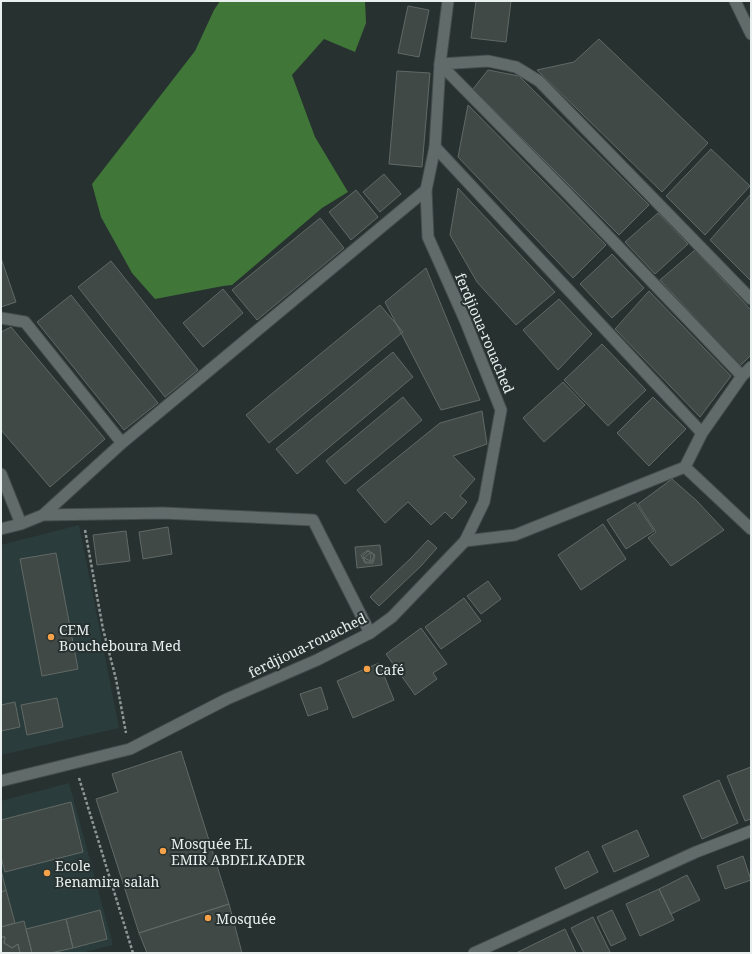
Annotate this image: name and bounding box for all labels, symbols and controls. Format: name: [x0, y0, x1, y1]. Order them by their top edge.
street label: ferdjioua-rouached: [451, 270, 519, 396]
street label: ferdjioua-rouached: [245, 608, 370, 682]
place label: CEM Boucheboura Med: [59, 620, 181, 655]
marker: CEM Boucheboura Med: [46, 632, 56, 642]
place label: Café: [375, 660, 404, 679]
marker: Café: [362, 664, 372, 674]
place label: Mosquée EL EMIR ABDELKADER: [171, 834, 306, 869]
marker: Mosquée EL EMIR ABDELKADER: [158, 846, 168, 856]
place label: Ecole Benamira salah: [55, 856, 160, 891]
marker: Ecole Benamira salah: [42, 868, 52, 878]
place label: Mosquée: [216, 909, 276, 928]
marker: Mosquée: [203, 913, 213, 923]

